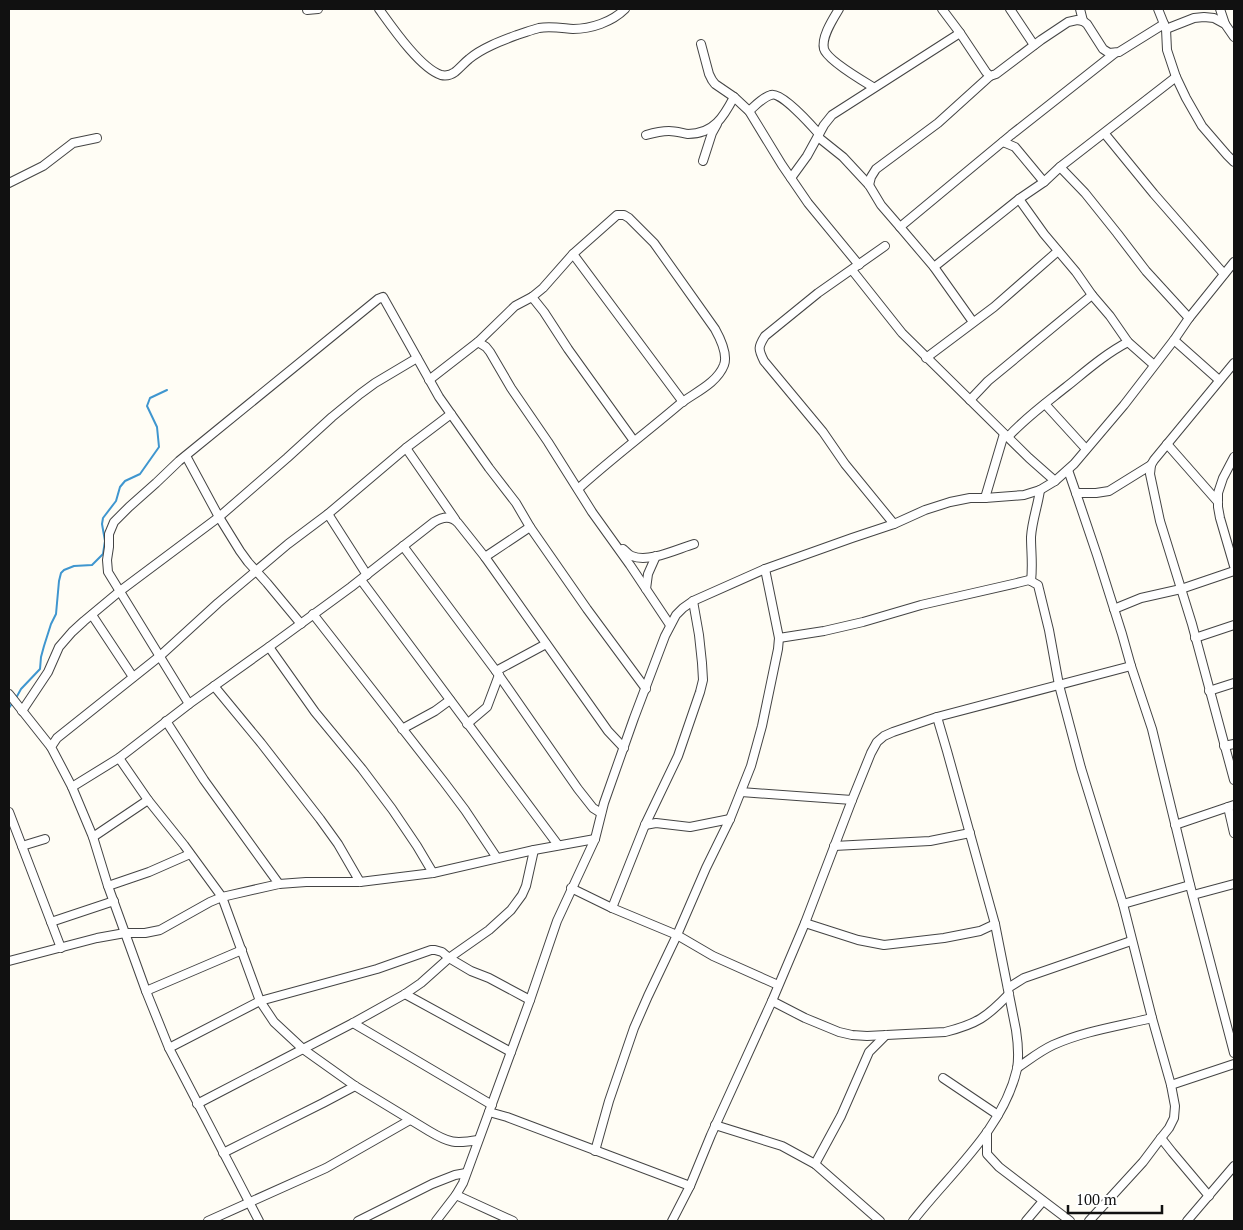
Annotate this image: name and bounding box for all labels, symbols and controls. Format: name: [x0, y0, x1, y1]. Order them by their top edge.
scale bar: [1068, 1182, 1162, 1214]
text: 100 m: [1076, 1189, 1117, 1209]

